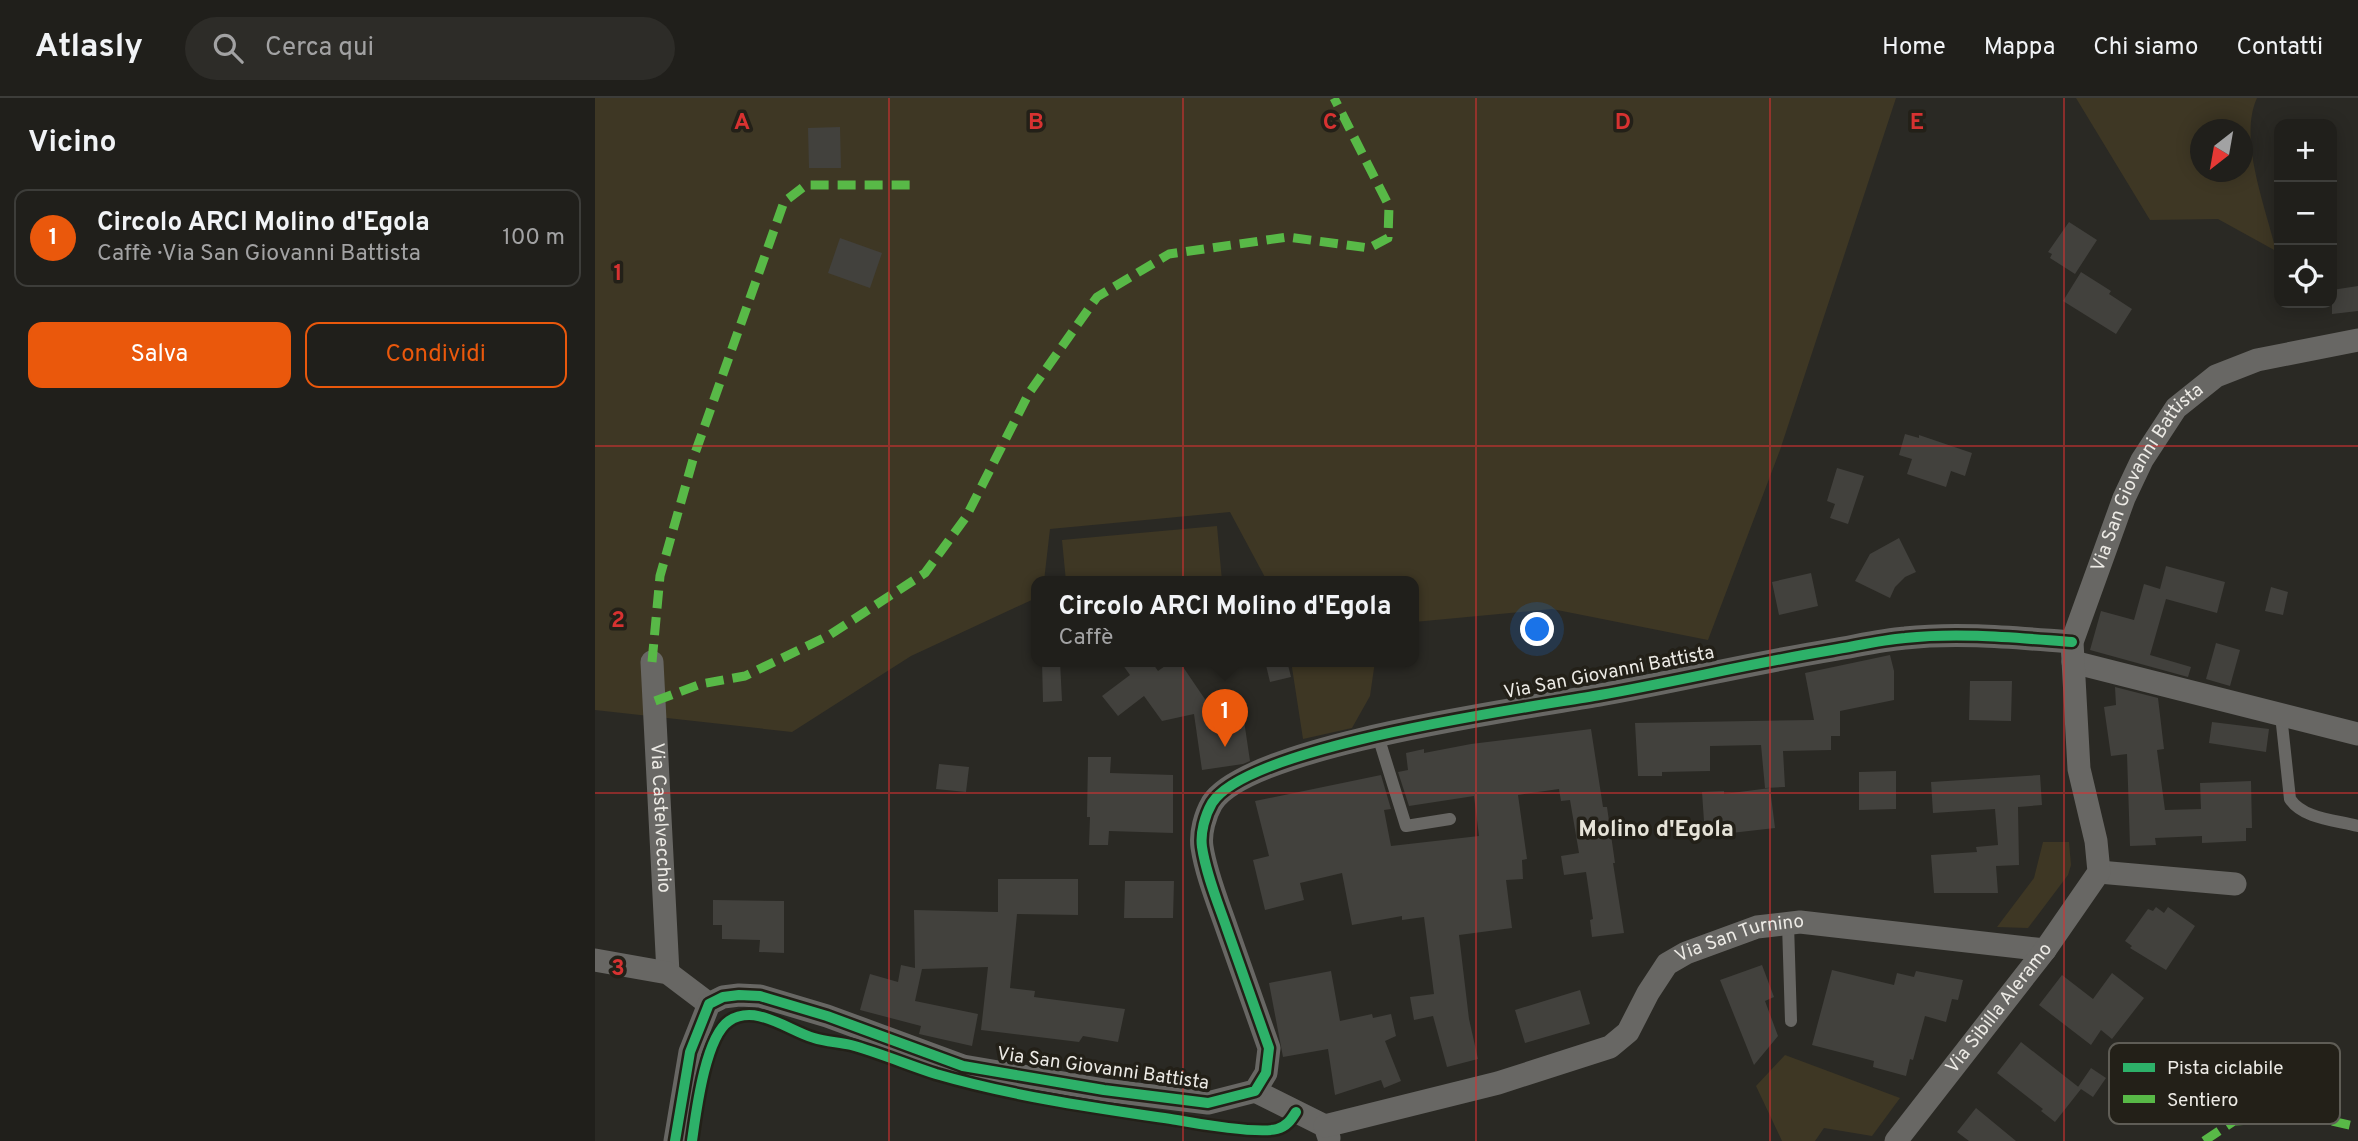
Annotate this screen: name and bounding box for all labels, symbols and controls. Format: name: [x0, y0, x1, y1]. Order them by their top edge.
search box: [185, 17, 675, 80]
text: Atlasly: [35, 27, 143, 69]
icon: search: [209, 29, 247, 67]
text: Cerca qui: [265, 32, 374, 65]
text: Home: [1882, 33, 1946, 63]
text: Mappa: [1984, 33, 2055, 63]
text: Chi siamo: [2093, 33, 2198, 63]
text: Contatti: [2236, 33, 2323, 63]
text: A: [734, 109, 750, 138]
text: B: [1028, 109, 1044, 138]
text: C: [1323, 109, 1337, 138]
text: D: [1615, 109, 1631, 138]
text: E: [1910, 109, 1924, 138]
north arrow: [2190, 119, 2253, 182]
map controls: [2274, 119, 2337, 308]
button: +: [2274, 119, 2337, 182]
text: Vicino: [28, 125, 117, 162]
button: −: [2274, 182, 2337, 245]
text: Circolo ARCI Molino d'Egola: [97, 207, 430, 240]
text: 1: [48, 224, 58, 253]
text: 100 m: [502, 224, 565, 253]
text: Caffè · Via San Giovanni Battista: [97, 240, 421, 269]
button: locate: [2274, 245, 2337, 308]
text: 1: [613, 260, 623, 289]
button: Salva: [28, 322, 291, 388]
button: Condividi: [305, 322, 567, 388]
street label: Via San Giovanni Battista: [2086, 378, 2209, 575]
popup: [1031, 576, 1419, 667]
text: Circolo ARCI Molino d'Egola: [1059, 591, 1391, 624]
text: 2: [611, 607, 625, 636]
your location: [1520, 612, 1554, 646]
text: Caffè: [1059, 624, 1113, 653]
street label: Via San Giovanni Battista: [1502, 641, 1716, 705]
pin: 1: [1202, 689, 1248, 747]
street label: Via Castelvecchio: [644, 742, 676, 894]
district label: Molino d'Egola: [1578, 816, 1734, 845]
street label: Via San Turnino: [1671, 910, 1805, 969]
street label: Via Sibilla Aleramo: [1941, 939, 2058, 1079]
text: 3: [611, 955, 625, 984]
street label: Via San Giovanni Battista: [995, 1042, 1211, 1096]
legend: [2109, 1043, 2340, 1124]
text: Pista ciclabile: [2167, 1057, 2283, 1081]
text: Sentiero: [2167, 1089, 2238, 1113]

